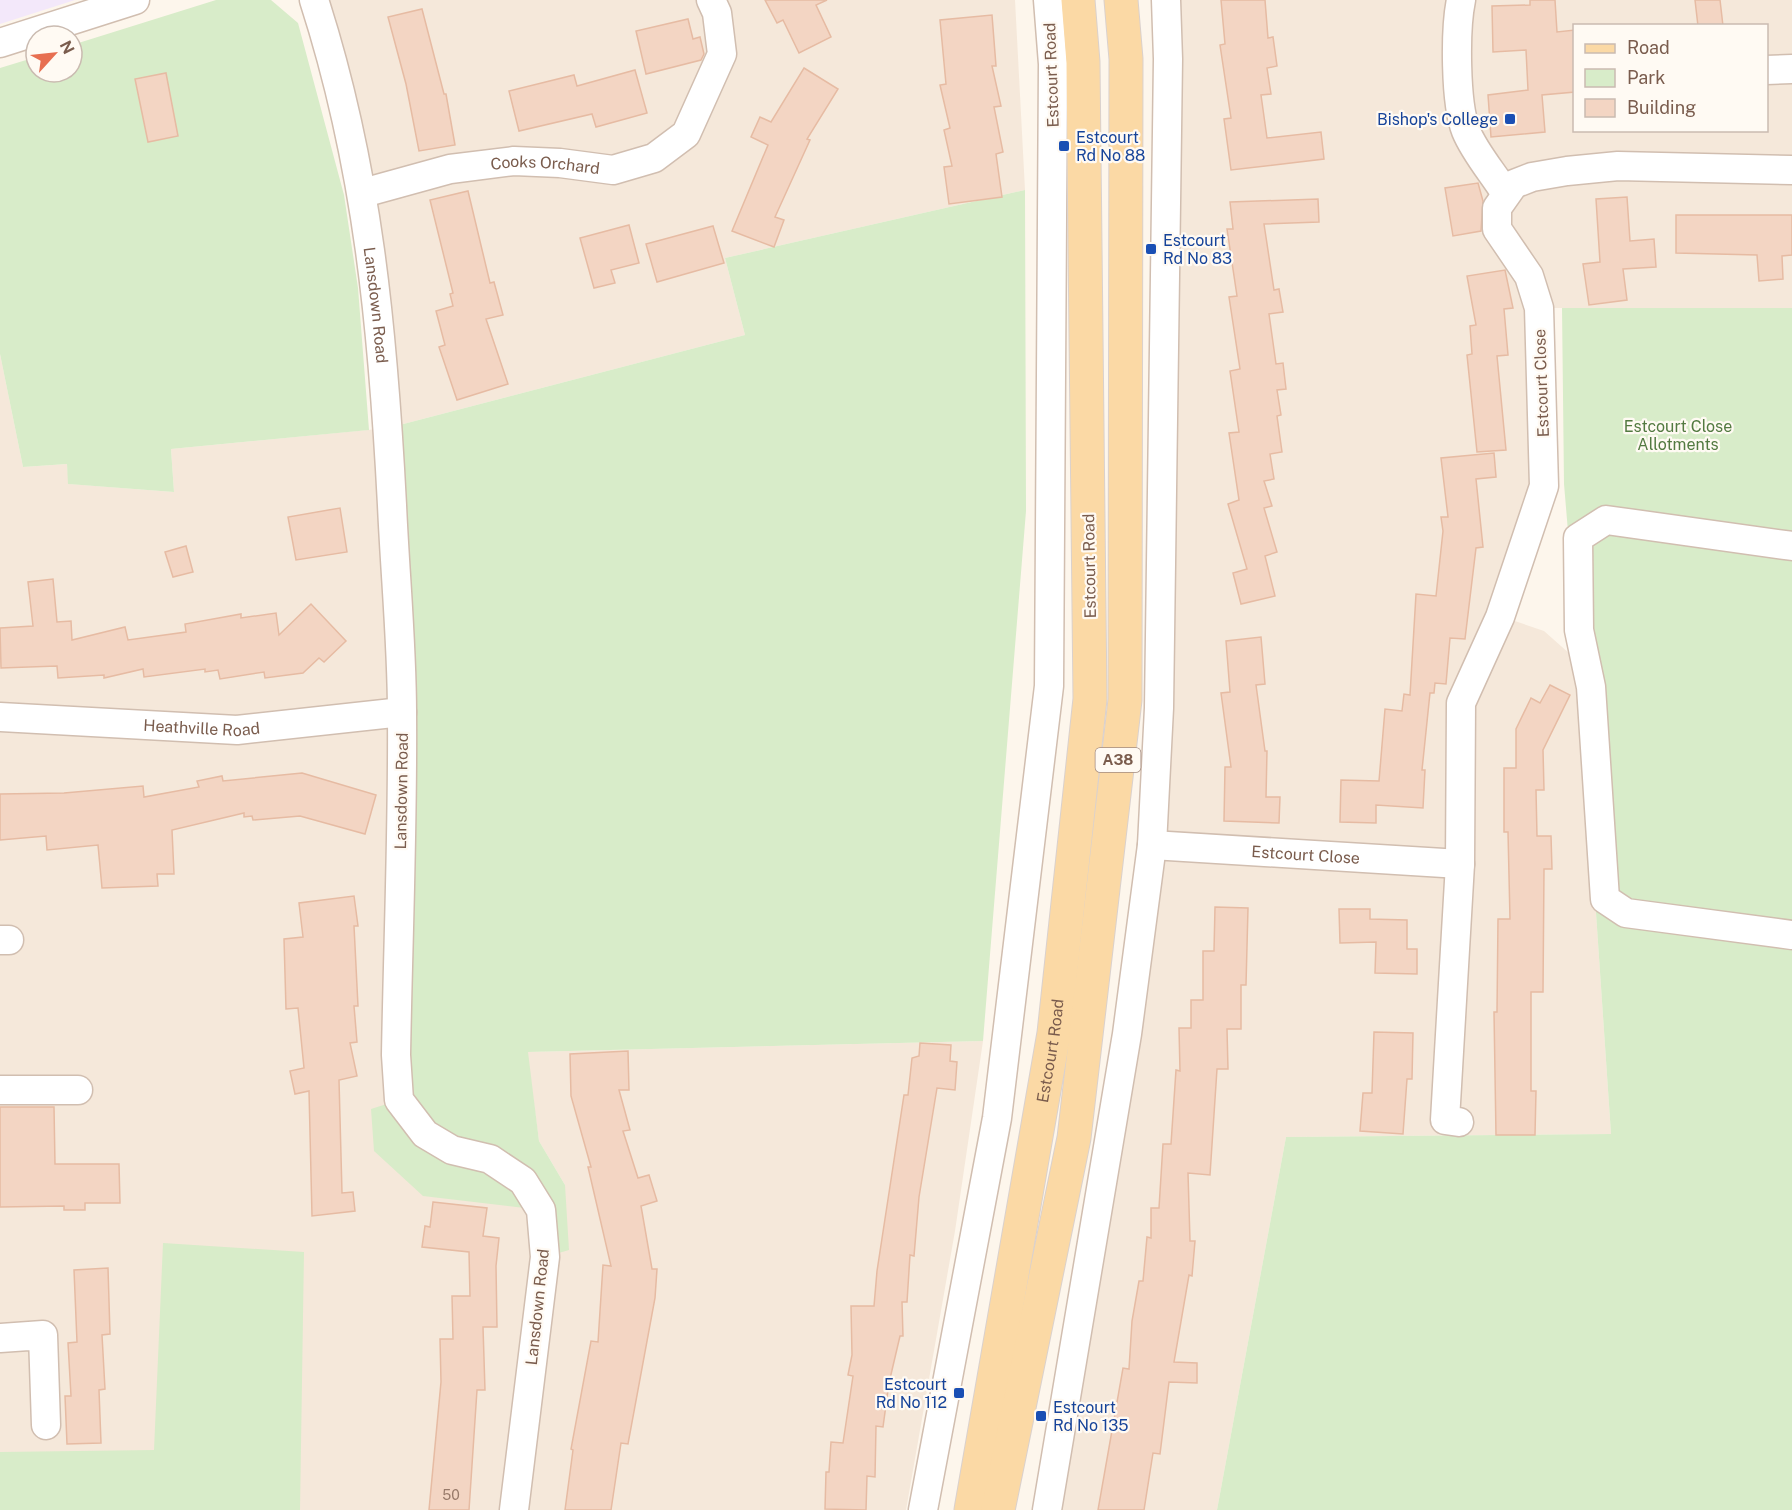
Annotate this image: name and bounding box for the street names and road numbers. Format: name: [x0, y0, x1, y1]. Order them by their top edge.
street label: Estcourt Road: [1040, 22, 1063, 128]
street label: Cooks Orchard: [489, 152, 601, 178]
street label: Lansdown Road: [360, 246, 391, 364]
street label: Estcourt Close: [1530, 328, 1553, 438]
street label: Estcourt Road: [1079, 513, 1100, 619]
street label: Heathville Road: [143, 716, 261, 740]
street label: Lansdown Road: [391, 732, 412, 850]
road number: A38: [1096, 748, 1140, 772]
street label: Estcourt Close: [1251, 842, 1360, 868]
street label: Estcourt Road: [1033, 998, 1068, 1104]
street label: Lansdown Road: [522, 1248, 553, 1366]

